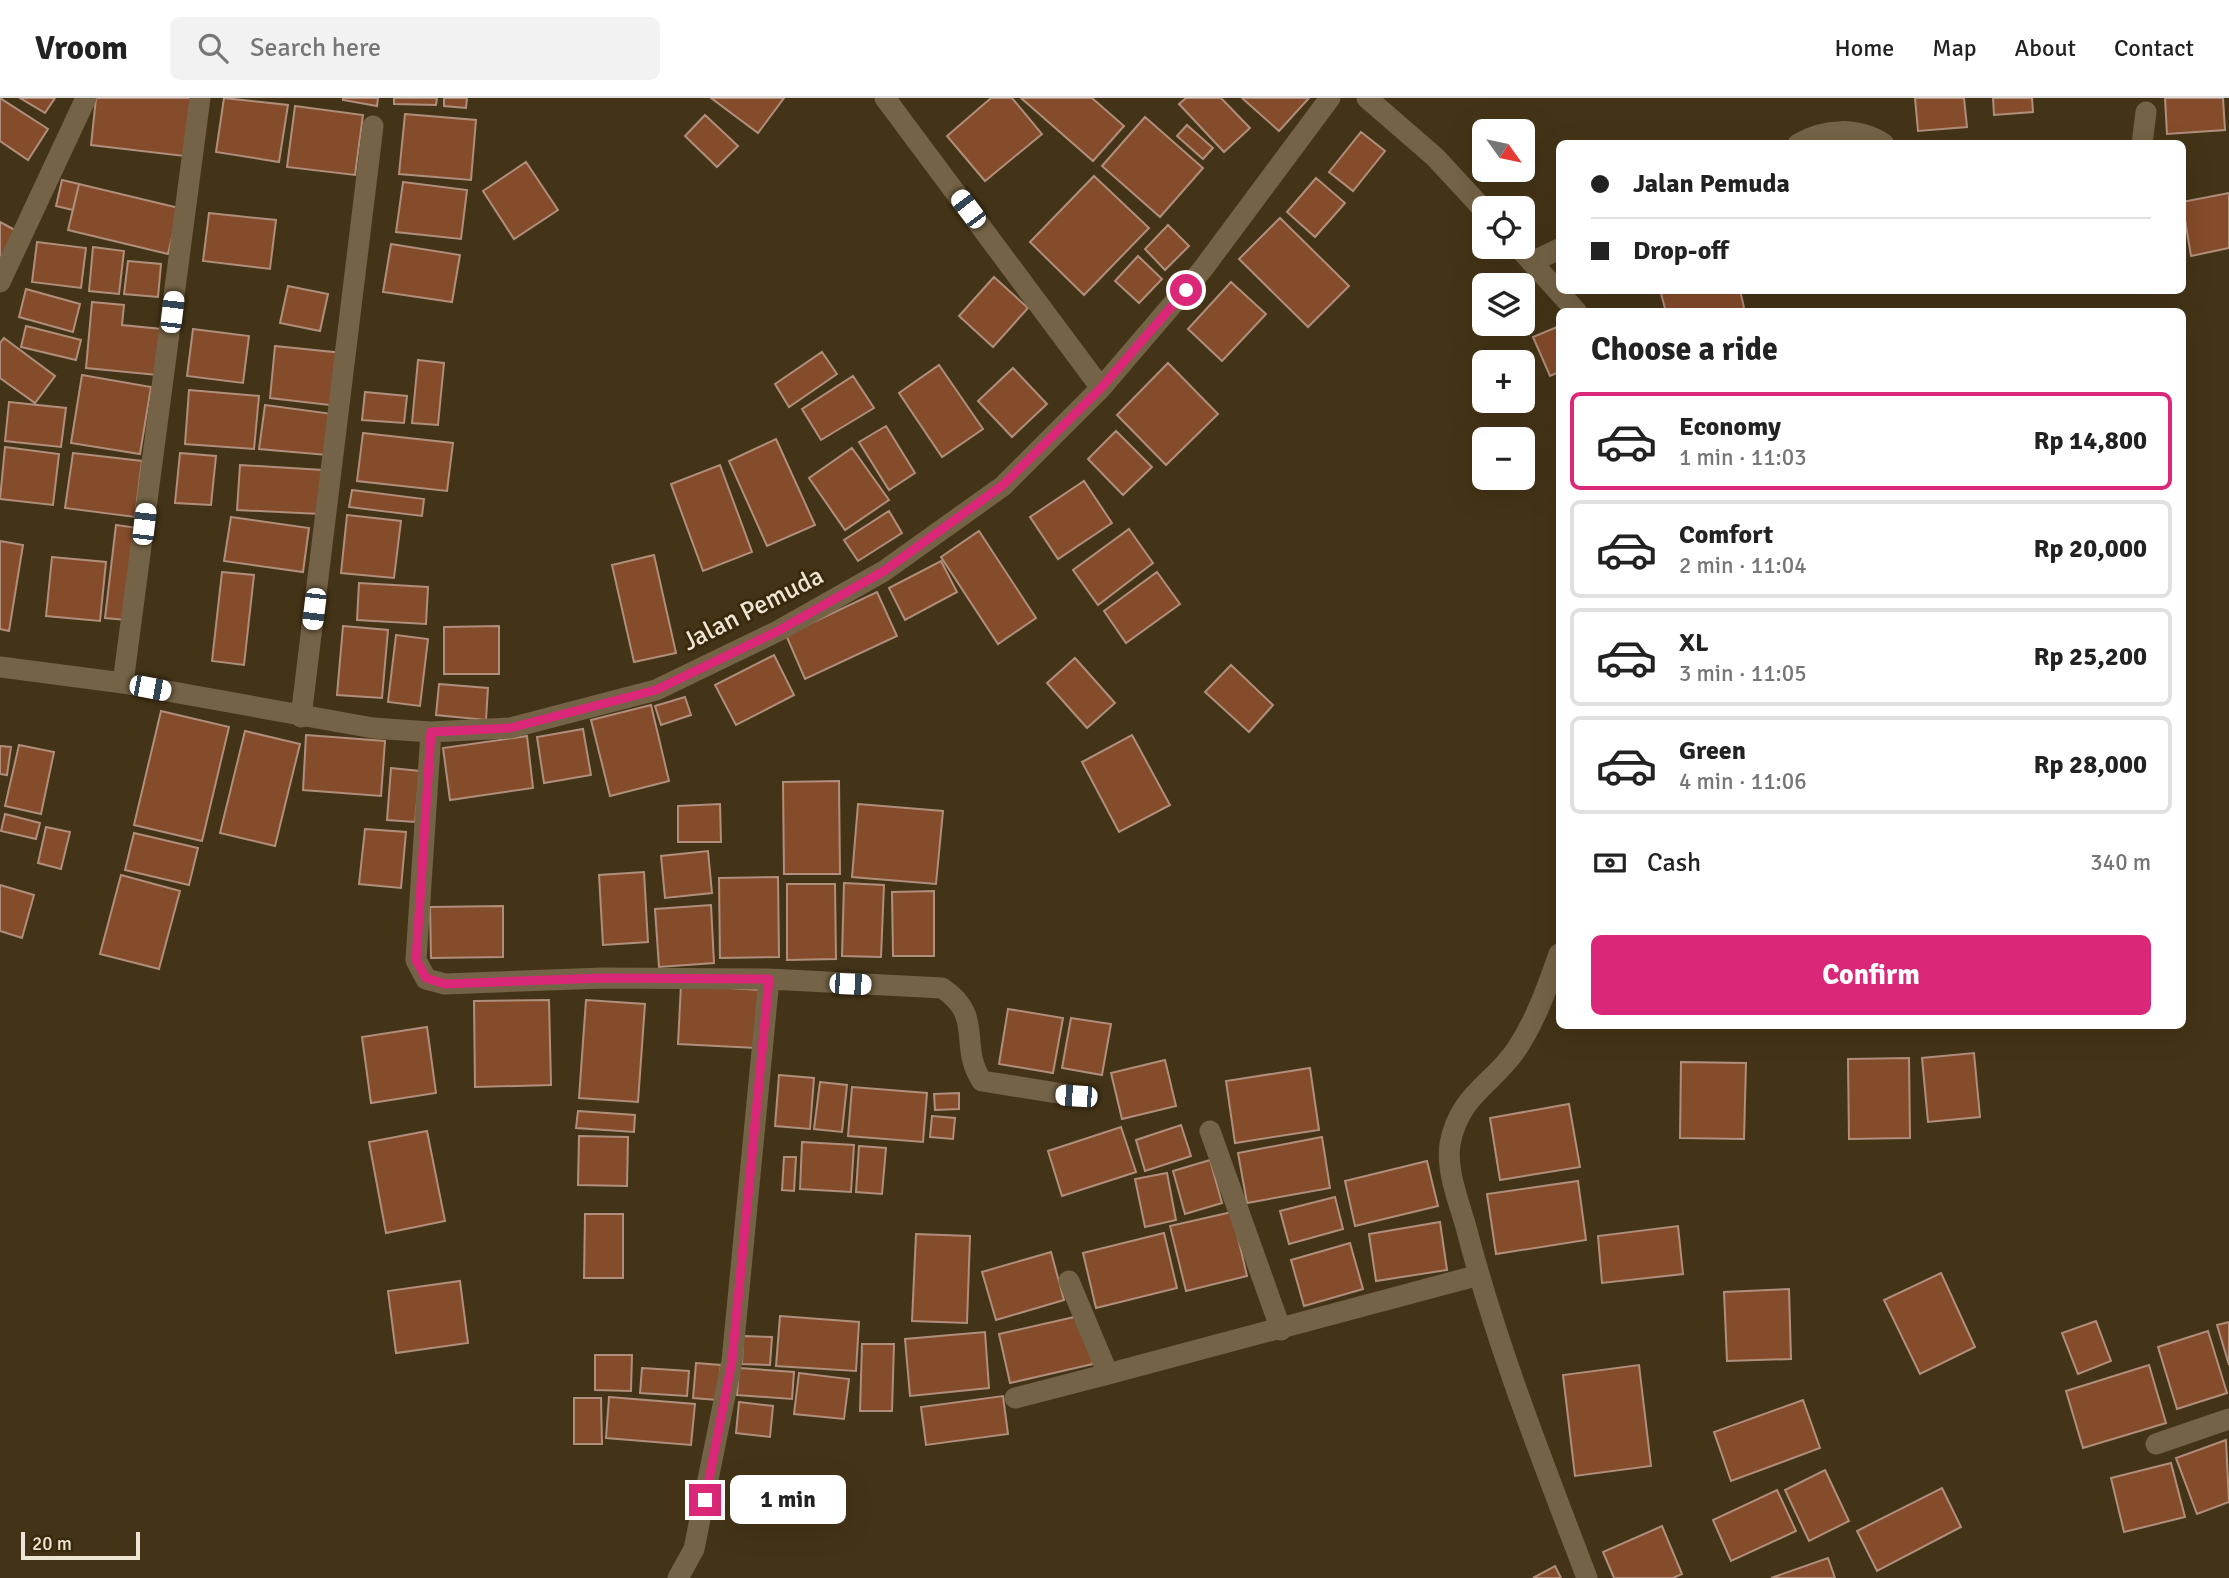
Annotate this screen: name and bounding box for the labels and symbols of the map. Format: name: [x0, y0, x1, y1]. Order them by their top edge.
north arrow: [1472, 119, 1535, 182]
car: [947, 186, 990, 232]
route start: [1170, 274, 1202, 306]
car: [160, 290, 185, 334]
car: [132, 502, 157, 546]
street label: Jalan Pemuda: [677, 560, 829, 658]
car: [302, 587, 327, 631]
car: [128, 674, 173, 702]
car: [829, 973, 872, 995]
car: [1055, 1084, 1098, 1108]
callout: 1 min: [730, 1476, 845, 1524]
route end: [689, 1484, 721, 1516]
scale bar: [21, 1529, 140, 1561]

